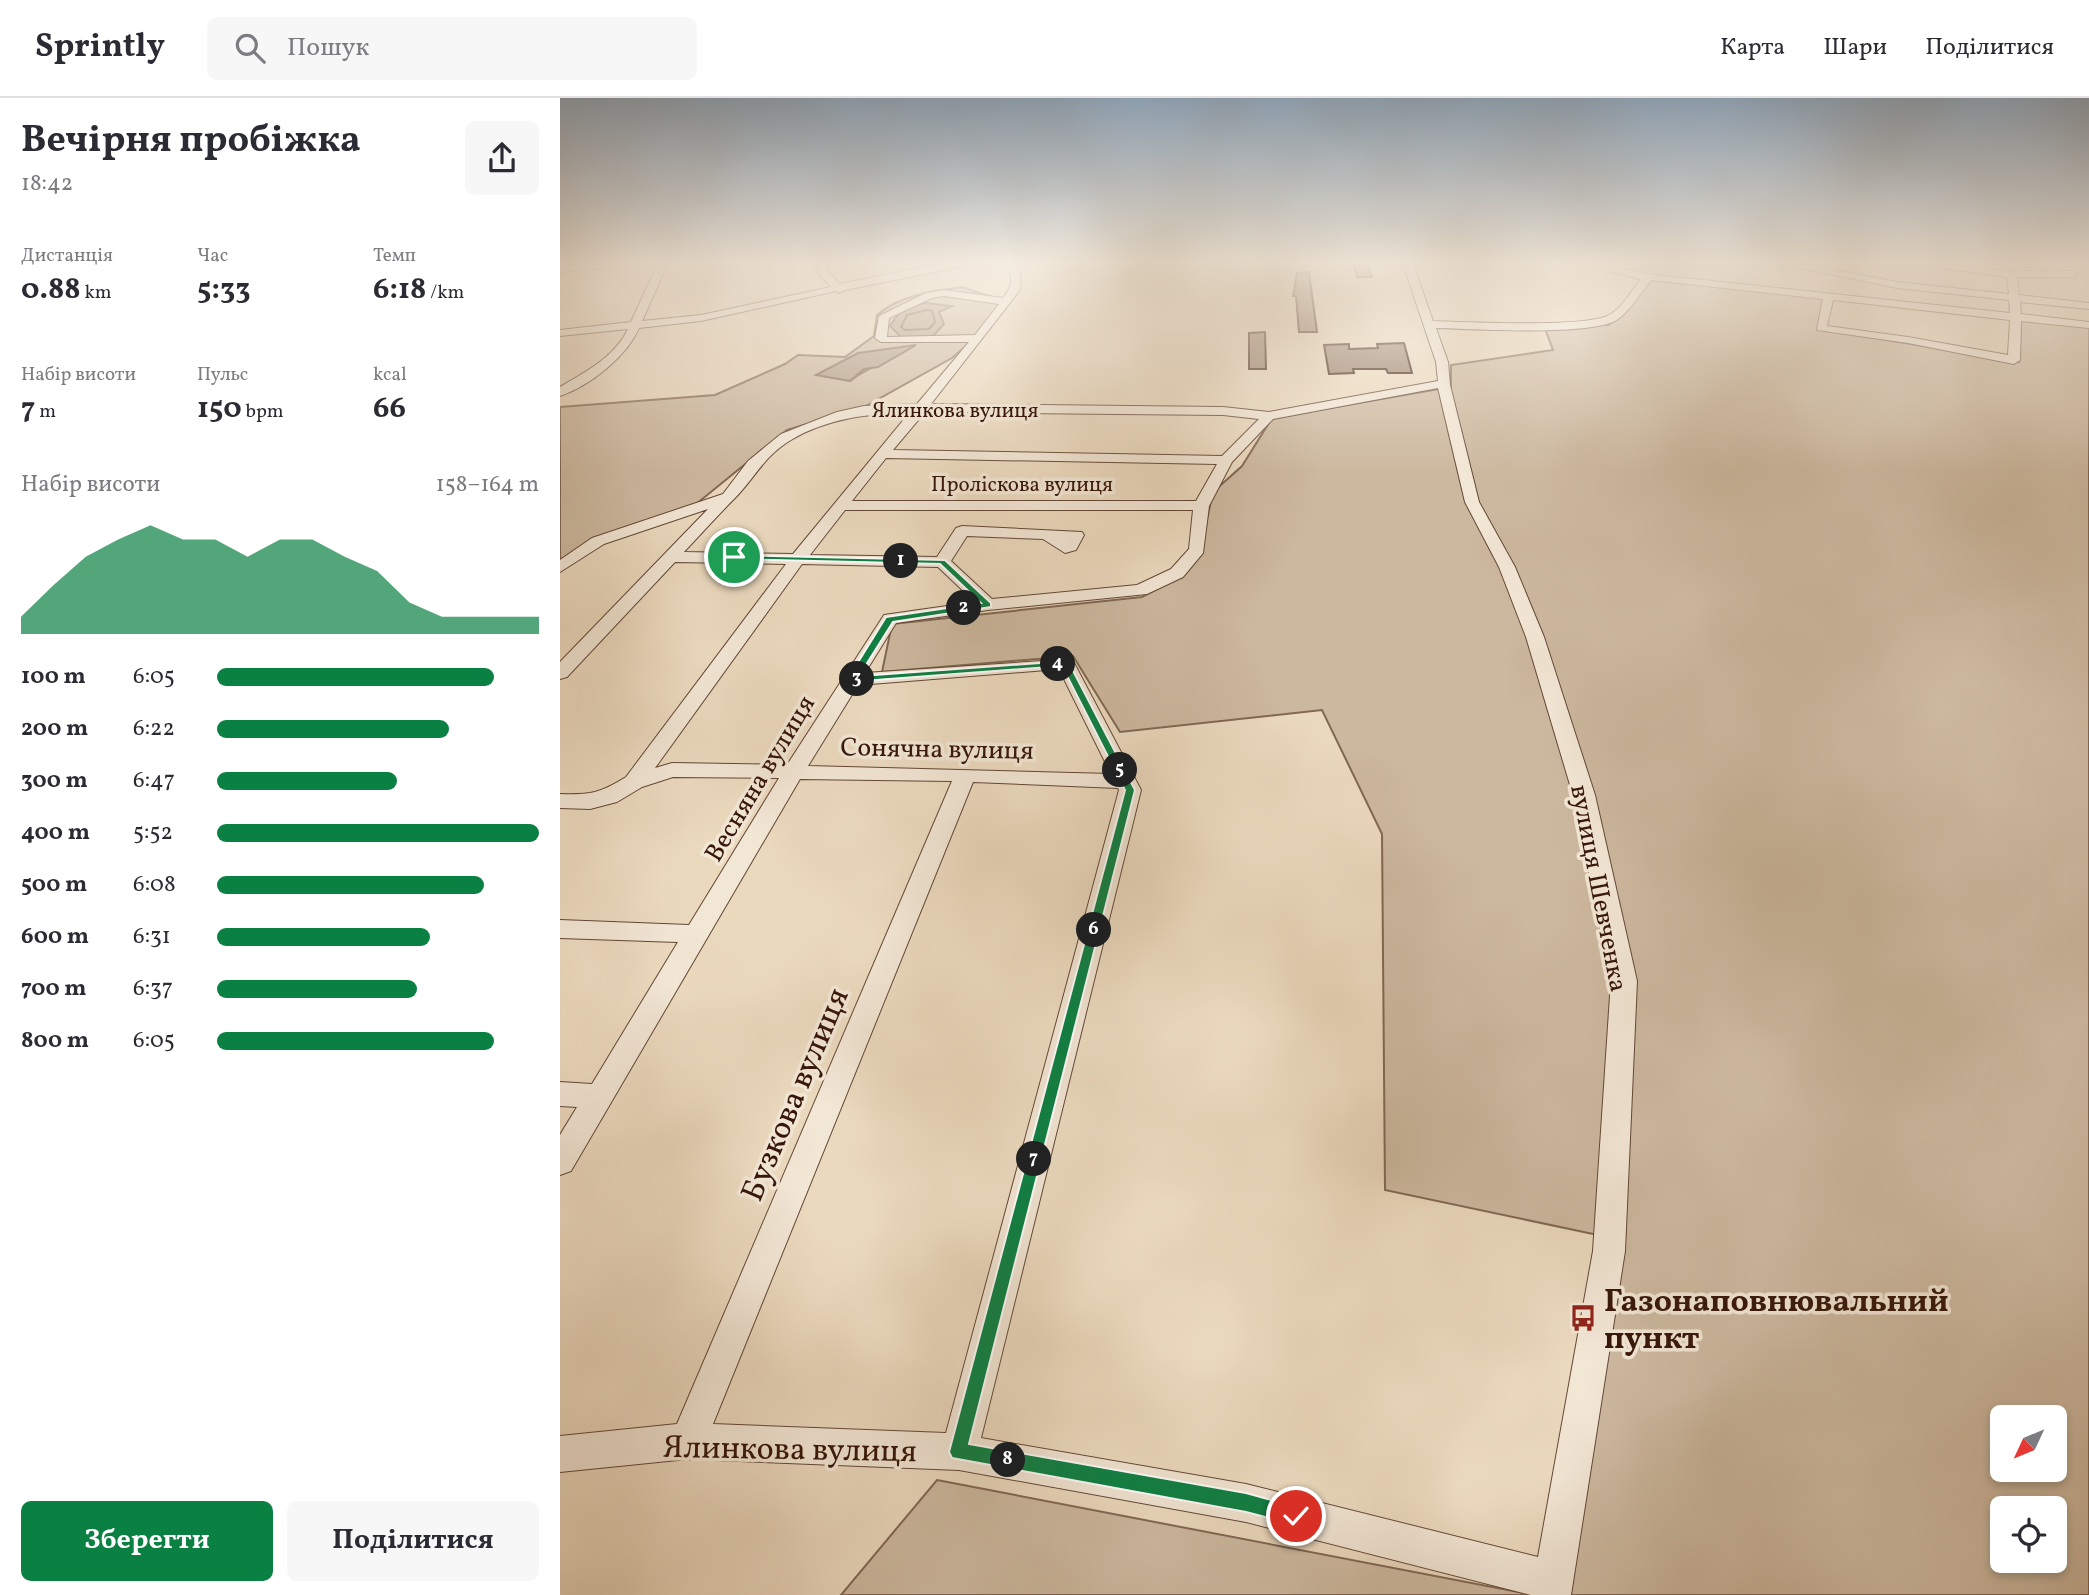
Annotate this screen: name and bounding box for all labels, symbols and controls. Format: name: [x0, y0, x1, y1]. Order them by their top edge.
search box: [207, 17, 697, 80]
text: Sprintly: [35, 25, 165, 71]
icon: search: [231, 29, 269, 67]
text: Пошук: [287, 30, 369, 66]
text: Карта: [1720, 31, 1785, 65]
text: Шари: [1823, 31, 1887, 65]
text: Поділитися: [1925, 31, 2054, 65]
text: Вечірня пробіжка: [21, 115, 361, 168]
button: share: [465, 121, 539, 195]
text: 18:42: [21, 168, 73, 200]
text: Дистанція: [21, 243, 113, 269]
text: Час: [197, 243, 228, 269]
text: Темп: [373, 243, 416, 269]
text: 0.88: [21, 269, 81, 311]
text: 5:33: [197, 269, 250, 311]
text: 6:18: [373, 269, 426, 311]
text: km: [81, 280, 112, 306]
text: /km: [426, 280, 464, 306]
text: Набір висоти: [21, 362, 136, 388]
text: Пульс: [197, 362, 248, 388]
text: kcal: [373, 362, 407, 388]
text: 7: [21, 388, 35, 430]
text: 150: [197, 388, 242, 430]
text: 66: [373, 388, 406, 430]
street label: Ялинкова вулиця: [872, 397, 1038, 426]
text: m: [35, 399, 56, 425]
text: bpm: [242, 399, 284, 425]
text: Набір висоти: [21, 469, 160, 501]
text: 158–164 m: [436, 469, 539, 501]
street label: Проліскова вулиця: [931, 471, 1113, 500]
pin: [704, 527, 764, 587]
icon: arrive: [715, 538, 753, 576]
pin: 1: [884, 544, 918, 578]
text: 1: [897, 547, 904, 573]
pin: 2: [946, 590, 982, 626]
text: 2: [959, 594, 968, 620]
pin: 4: [1040, 646, 1076, 682]
text: 4: [1052, 650, 1063, 676]
text: 100 m: [21, 661, 86, 693]
text: 6:05: [133, 661, 175, 693]
pin: 3: [840, 662, 874, 696]
text: 3: [852, 665, 861, 691]
street label: Весняна вулиця: [697, 689, 825, 869]
text: 200 m: [21, 713, 88, 745]
text: 6:22: [133, 713, 175, 745]
street label: Сонячна вулиця: [840, 730, 1034, 770]
pin: 5: [1102, 752, 1138, 788]
text: 5: [1115, 756, 1124, 782]
text: 300 m: [21, 765, 88, 797]
text: 6:47: [133, 765, 175, 797]
street label: вулиця Шевченка: [1560, 782, 1636, 995]
text: 400 m: [21, 817, 90, 849]
text: 5:52: [133, 817, 173, 849]
text: 500 m: [21, 869, 87, 901]
text: 6:08: [133, 869, 176, 901]
pin: 6: [1076, 912, 1112, 948]
text: 6: [1088, 916, 1099, 942]
text: 600 m: [21, 921, 89, 953]
text: 6:31: [133, 921, 171, 953]
text: 700 m: [21, 973, 87, 1005]
text: 6:37: [133, 973, 173, 1005]
street label: Бузкова вулиця: [732, 982, 862, 1209]
text: 800 m: [21, 1025, 89, 1057]
text: 6:05: [133, 1025, 175, 1057]
pin: 7: [1016, 1142, 1051, 1176]
text: 7: [1029, 1145, 1038, 1171]
place label: Газонаповнювальний пункт: [1604, 1281, 1949, 1362]
bus stop icon: Газонаповнювальний пункт: [1568, 1303, 1598, 1333]
north arrow: [1990, 1405, 2067, 1482]
map controls: [1990, 1405, 2067, 1573]
street label: Ялинкова вулиця: [663, 1427, 917, 1475]
pin: 8: [990, 1442, 1026, 1478]
text: 8: [1002, 1446, 1013, 1472]
pin: [1266, 1486, 1326, 1546]
button: locate: [1990, 1496, 2067, 1573]
icon: check: [1277, 1497, 1315, 1535]
button: Зберегти: [21, 1501, 273, 1581]
button: Поділитися: [287, 1501, 539, 1581]

